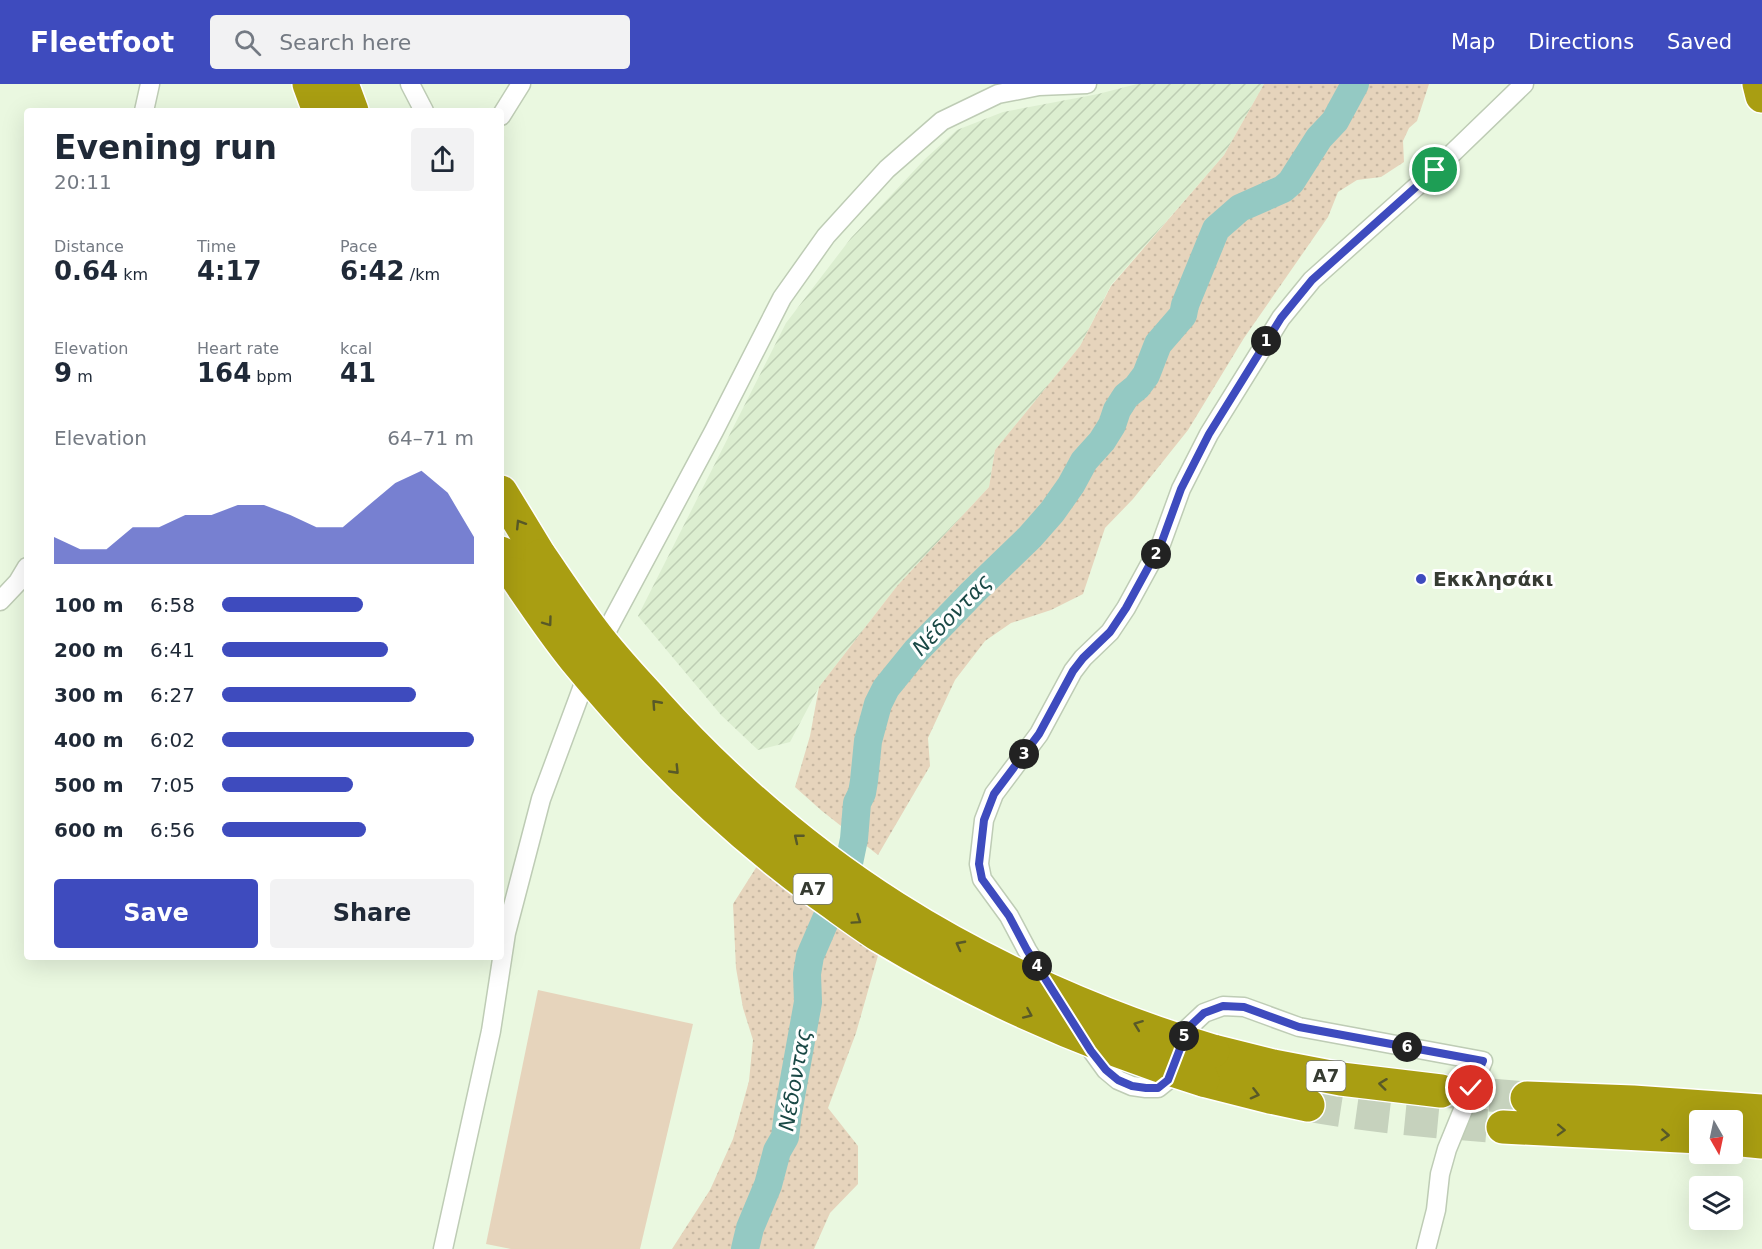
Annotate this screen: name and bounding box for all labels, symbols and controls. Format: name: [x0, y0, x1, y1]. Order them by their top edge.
search box: [210, 15, 630, 69]
text: Fleetfoot: [30, 26, 174, 59]
icon: search: [231, 26, 264, 59]
text: Search here: [279, 30, 411, 55]
text: Map: [1451, 30, 1495, 54]
text: Directions: [1528, 30, 1634, 54]
text: Saved: [1667, 30, 1732, 54]
text: Evening run: [54, 128, 277, 167]
button: share: [411, 128, 474, 191]
pin: [1409, 144, 1460, 195]
icon: arrive: [1418, 153, 1451, 186]
text: 20:11: [54, 170, 112, 194]
text: Distance: [54, 237, 124, 256]
text: Time: [197, 237, 236, 256]
text: Pace: [340, 237, 377, 256]
text: 0.64: [54, 256, 118, 286]
text: 4:17: [197, 256, 262, 286]
text: 6:42: [340, 256, 405, 286]
text: km: [118, 265, 148, 284]
text: /km: [405, 265, 440, 284]
pin: 1: [1251, 326, 1281, 356]
text: 1: [1260, 331, 1272, 350]
text: Elevation: [54, 339, 128, 358]
text: Heart rate: [197, 339, 279, 358]
text: kcal: [340, 339, 372, 358]
text: 9: [54, 358, 72, 388]
text: 164: [197, 358, 251, 388]
text: 41: [340, 358, 376, 388]
text: m: [72, 367, 93, 386]
text: bpm: [251, 367, 292, 386]
text: Elevation: [54, 426, 147, 450]
text: 64–71 m: [387, 426, 474, 450]
one-way arrow: [515, 520, 527, 530]
pin: 2: [1141, 539, 1171, 569]
text: 2: [1150, 544, 1162, 563]
place label: Εκκλησάκι: [1433, 567, 1553, 591]
water label: Νέδoντας: [907, 570, 997, 660]
marker: Εκκλησάκι: [1414, 572, 1428, 586]
text: 100 m: [54, 593, 124, 617]
text: 6:58: [150, 593, 195, 617]
one-way arrow: [541, 616, 552, 627]
text: 200 m: [54, 638, 124, 662]
text: 6:41: [150, 638, 195, 662]
text: 300 m: [54, 683, 124, 707]
text: 6:27: [150, 683, 195, 707]
one-way arrow: [652, 700, 663, 711]
text: 400 m: [54, 728, 124, 752]
text: 6:02: [150, 728, 195, 752]
pin: 3: [1009, 739, 1039, 769]
text: 3: [1018, 744, 1030, 763]
one-way arrow: [667, 762, 678, 773]
text: 500 m: [54, 773, 124, 797]
text: 7:05: [150, 773, 195, 797]
text: 600 m: [54, 818, 124, 842]
text: 6:56: [150, 818, 195, 842]
one-way arrow: [794, 834, 805, 845]
road number: Α7: [794, 874, 832, 904]
button: Save: [54, 879, 258, 948]
button: Share: [270, 879, 474, 948]
one-way arrow: [851, 913, 862, 924]
one-way arrow: [956, 941, 966, 952]
pin: 4: [1022, 951, 1052, 981]
text: 4: [1031, 956, 1043, 975]
one-way arrow: [1022, 1007, 1033, 1019]
one-way arrow: [1133, 1020, 1144, 1032]
pin: 5: [1169, 1021, 1199, 1051]
text: 5: [1178, 1026, 1190, 1045]
water label: Νέδoντας: [774, 1027, 816, 1133]
pin: 6: [1392, 1032, 1422, 1062]
text: 6: [1401, 1037, 1413, 1056]
road number: Α7: [1306, 1061, 1346, 1091]
pin: [1445, 1062, 1496, 1113]
icon: check: [1454, 1071, 1487, 1104]
one-way arrow: [1378, 1079, 1388, 1091]
one-way arrow: [1250, 1086, 1260, 1099]
north arrow: [1689, 1110, 1743, 1164]
map controls: [1689, 1110, 1743, 1230]
one-way arrow: [1557, 1124, 1566, 1137]
one-way arrow: [1661, 1128, 1670, 1141]
button: layers: [1689, 1176, 1743, 1230]

